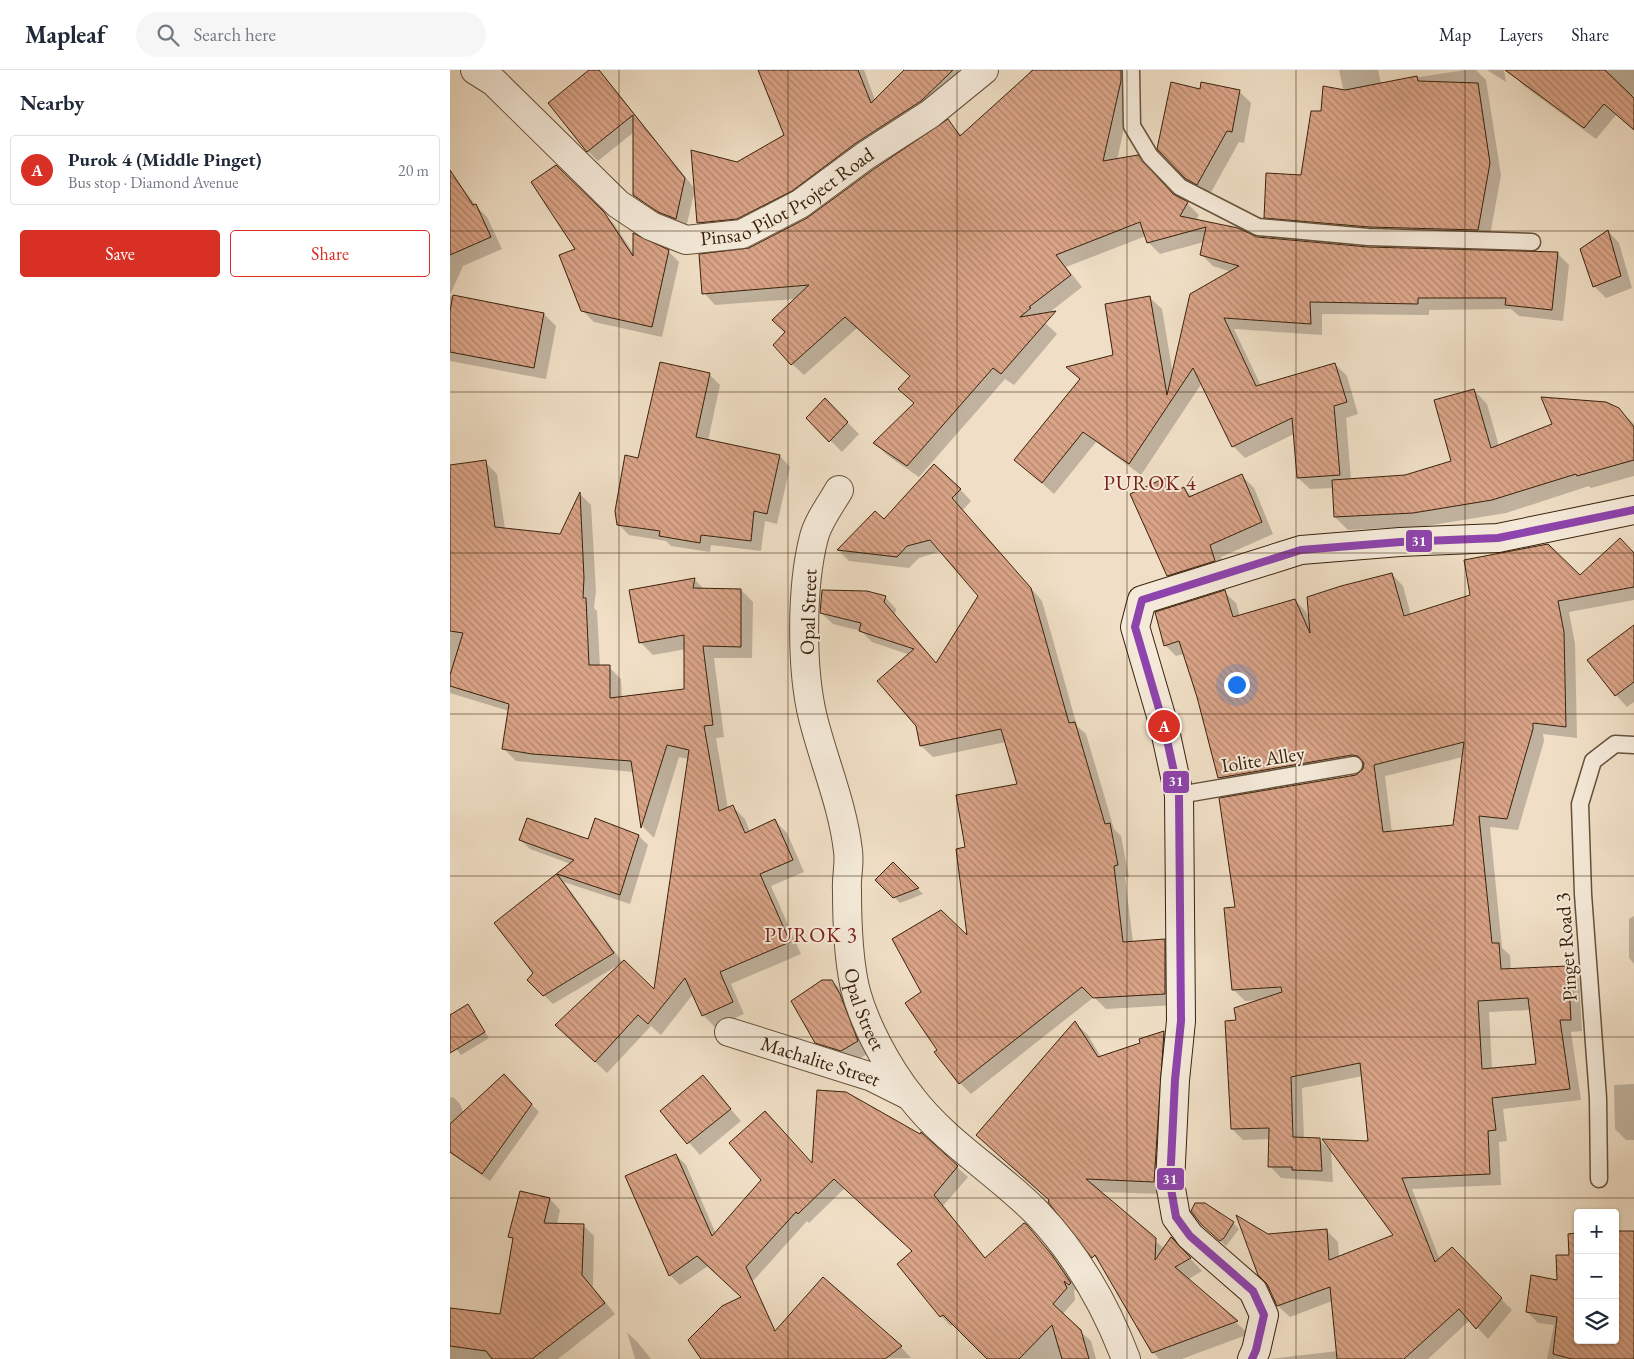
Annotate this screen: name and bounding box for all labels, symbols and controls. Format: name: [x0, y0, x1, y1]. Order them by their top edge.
search box: [136, 12, 486, 57]
text: Mapleaf: [25, 19, 106, 50]
icon: search: [154, 21, 182, 49]
text: Search here: [194, 22, 276, 47]
text: Map: [1439, 23, 1471, 46]
text: Layers: [1499, 23, 1543, 46]
text: Share: [1571, 23, 1609, 46]
text: Nearby: [20, 89, 84, 116]
street label: Pinsao Pilot Project Road: [699, 140, 879, 251]
text: Purok 4 (Middle Pinget): [68, 147, 261, 172]
text: A: [31, 160, 43, 181]
text: 20 m: [398, 160, 429, 181]
text: Bus stop · Diamond Avenue: [68, 172, 239, 193]
button: Save: [20, 230, 220, 277]
button: Share: [230, 230, 430, 277]
district label: PUROK 4: [1103, 469, 1197, 496]
line badge: 31: [1405, 529, 1433, 553]
text: 31: [1412, 532, 1426, 550]
street label: Opal Street: [794, 568, 823, 655]
your location: [1224, 672, 1250, 698]
pin: A: [1148, 707, 1180, 745]
street label: Iolite Alley: [1219, 740, 1307, 778]
line badge: 31: [1162, 770, 1190, 794]
text: 31: [1169, 772, 1183, 790]
street label: Pinget Road 3: [1549, 892, 1583, 1002]
district label: PUROK 3: [764, 921, 858, 948]
street label: Opal Street: [838, 966, 892, 1056]
street label: Machalite Street: [758, 1030, 886, 1093]
line badge: 31: [1156, 1167, 1185, 1191]
text: 31: [1163, 1170, 1177, 1188]
map controls: [1574, 1209, 1619, 1344]
button: +: [1574, 1209, 1619, 1254]
button: −: [1574, 1254, 1619, 1299]
button: layers: [1574, 1299, 1619, 1344]

